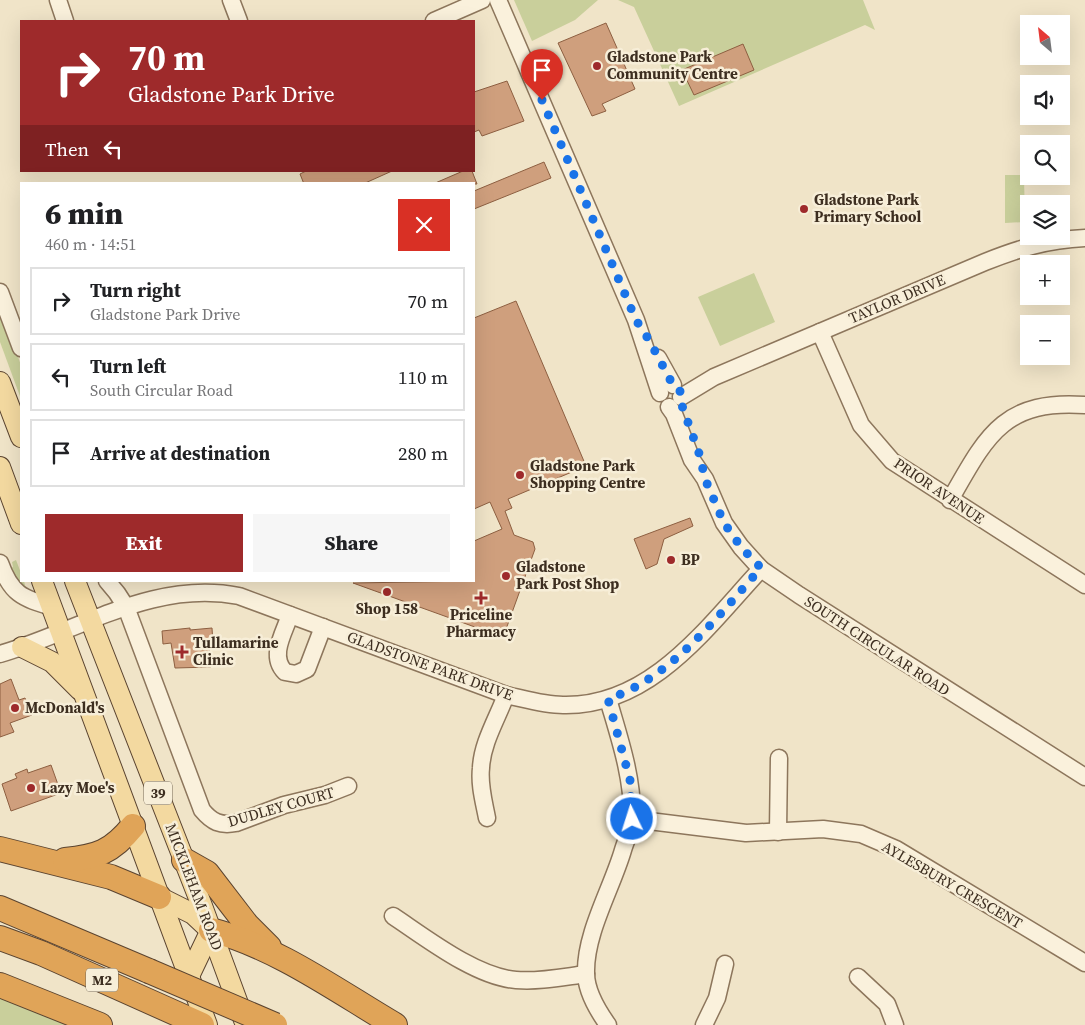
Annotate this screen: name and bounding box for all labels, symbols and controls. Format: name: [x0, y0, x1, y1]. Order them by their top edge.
north arrow: [1020, 15, 1070, 65]
map controls: [1020, 15, 1070, 365]
text: 70 m: [128, 34, 205, 82]
icon: right: [45, 40, 110, 105]
place label: Gladstone Park Community Centre: [607, 46, 738, 84]
pin: [521, 49, 563, 100]
icon: arrive: [528, 56, 556, 84]
marker: Gladstone Park Community Centre: [591, 60, 603, 72]
button: sound: [1020, 75, 1070, 125]
text: Gladstone Park Drive: [128, 79, 335, 109]
icon: left: [99, 135, 127, 163]
button: search: [1020, 135, 1070, 185]
text: Then: [45, 136, 89, 162]
place label: Gladstone Park Primary School: [814, 189, 921, 227]
text: 6 min: [45, 193, 123, 234]
button: layers: [1020, 195, 1070, 245]
button: close: [398, 199, 450, 251]
marker: Gladstone Park Primary School: [798, 203, 810, 215]
text: 460 m · 14:51: [45, 233, 136, 255]
button: +: [1020, 255, 1070, 305]
street label: TAYLOR DRIVE: [845, 269, 948, 328]
text: Turn right: [90, 277, 181, 303]
icon: right: [47, 287, 75, 315]
text: 70 m: [407, 288, 448, 314]
text: Gladstone Park Drive: [90, 303, 240, 325]
button: −: [1020, 315, 1070, 365]
text: Turn left: [90, 353, 166, 379]
icon: left: [47, 363, 75, 391]
text: 110 m: [398, 364, 448, 390]
text: South Circular Road: [90, 379, 233, 401]
icon: arrive: [47, 439, 75, 467]
text: Arrive at destination: [90, 440, 270, 466]
text: 280 m: [398, 440, 448, 466]
street label: PRIOR AVENUE: [890, 453, 989, 529]
place label: Gladstone Park Shopping Centre: [530, 455, 646, 493]
marker: Gladstone Park Shopping Centre: [514, 469, 526, 481]
button: Exit: [45, 514, 243, 572]
button: Share: [253, 514, 450, 572]
place label: BP: [681, 549, 700, 570]
marker: BP: [665, 554, 677, 566]
place label: Gladstone Park Post Shop: [516, 556, 619, 594]
marker: Gladstone Park Post Shop: [500, 570, 512, 582]
marker: Shop 158: [381, 586, 393, 598]
street label: SOUTH CIRCULAR ROAD: [800, 591, 954, 701]
marker: Priceline Pharmacy: [475, 592, 487, 604]
place label: Shop 158: [356, 598, 418, 619]
place label: Priceline Pharmacy: [446, 604, 516, 642]
street label: GLADSTONE PARK DRIVE: [344, 626, 516, 705]
place label: Tullamarine Clinic: [193, 632, 279, 670]
marker: Tullamarine Clinic: [175, 645, 189, 659]
place label: McDonald's: [25, 697, 105, 718]
marker: McDonald's: [9, 702, 21, 714]
place label: Lazy Moe's: [41, 777, 115, 798]
road number: 39: [144, 781, 172, 804]
street label: DUDLEY COURT: [225, 781, 337, 832]
marker: Lazy Moe's: [25, 782, 37, 794]
position arrow: [605, 792, 657, 844]
street label: MICKLEHAM ROAD: [161, 820, 228, 953]
street label: AYLESBURY CRESCENT: [878, 836, 1026, 933]
road number: M2: [86, 968, 118, 992]

